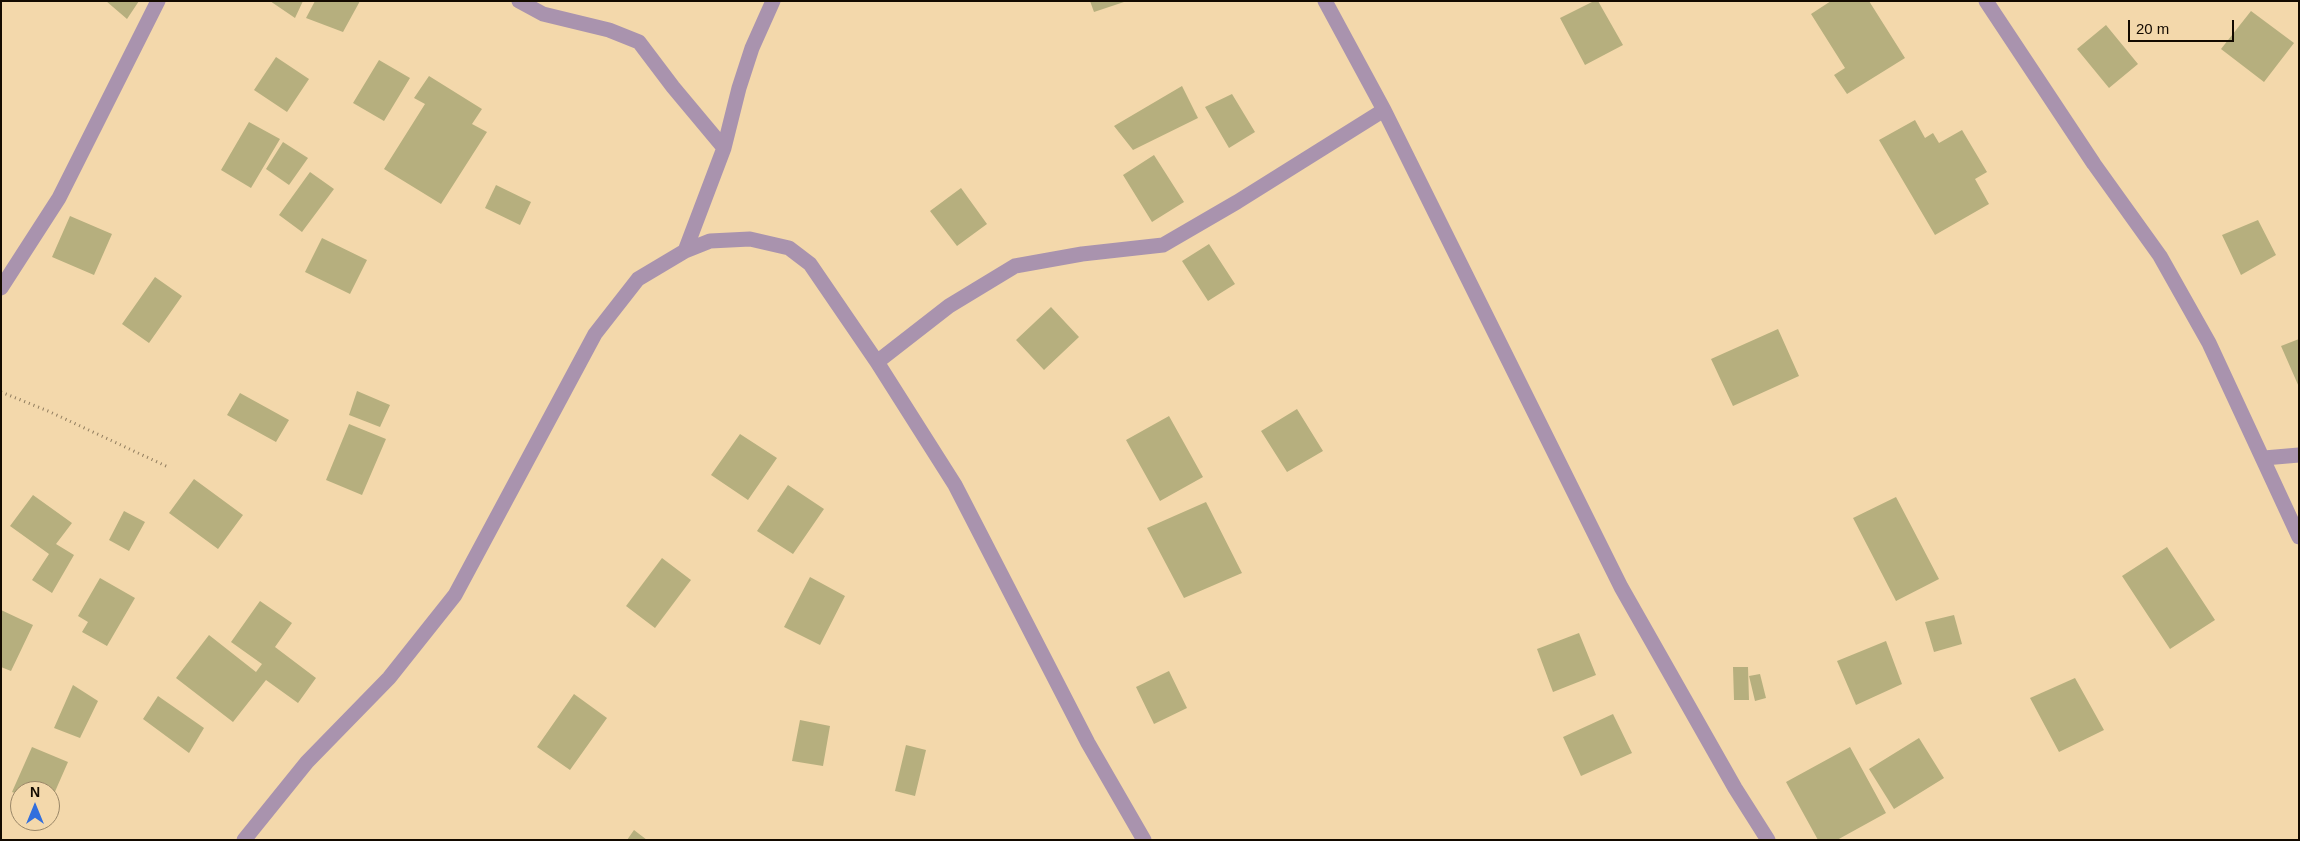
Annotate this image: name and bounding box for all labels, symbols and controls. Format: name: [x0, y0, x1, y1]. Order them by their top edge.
scale bar: [2130, 10, 2236, 42]
text: 20 m: [2136, 20, 2169, 37]
north arrow: [10, 781, 60, 831]
text: N: [30, 784, 40, 800]

